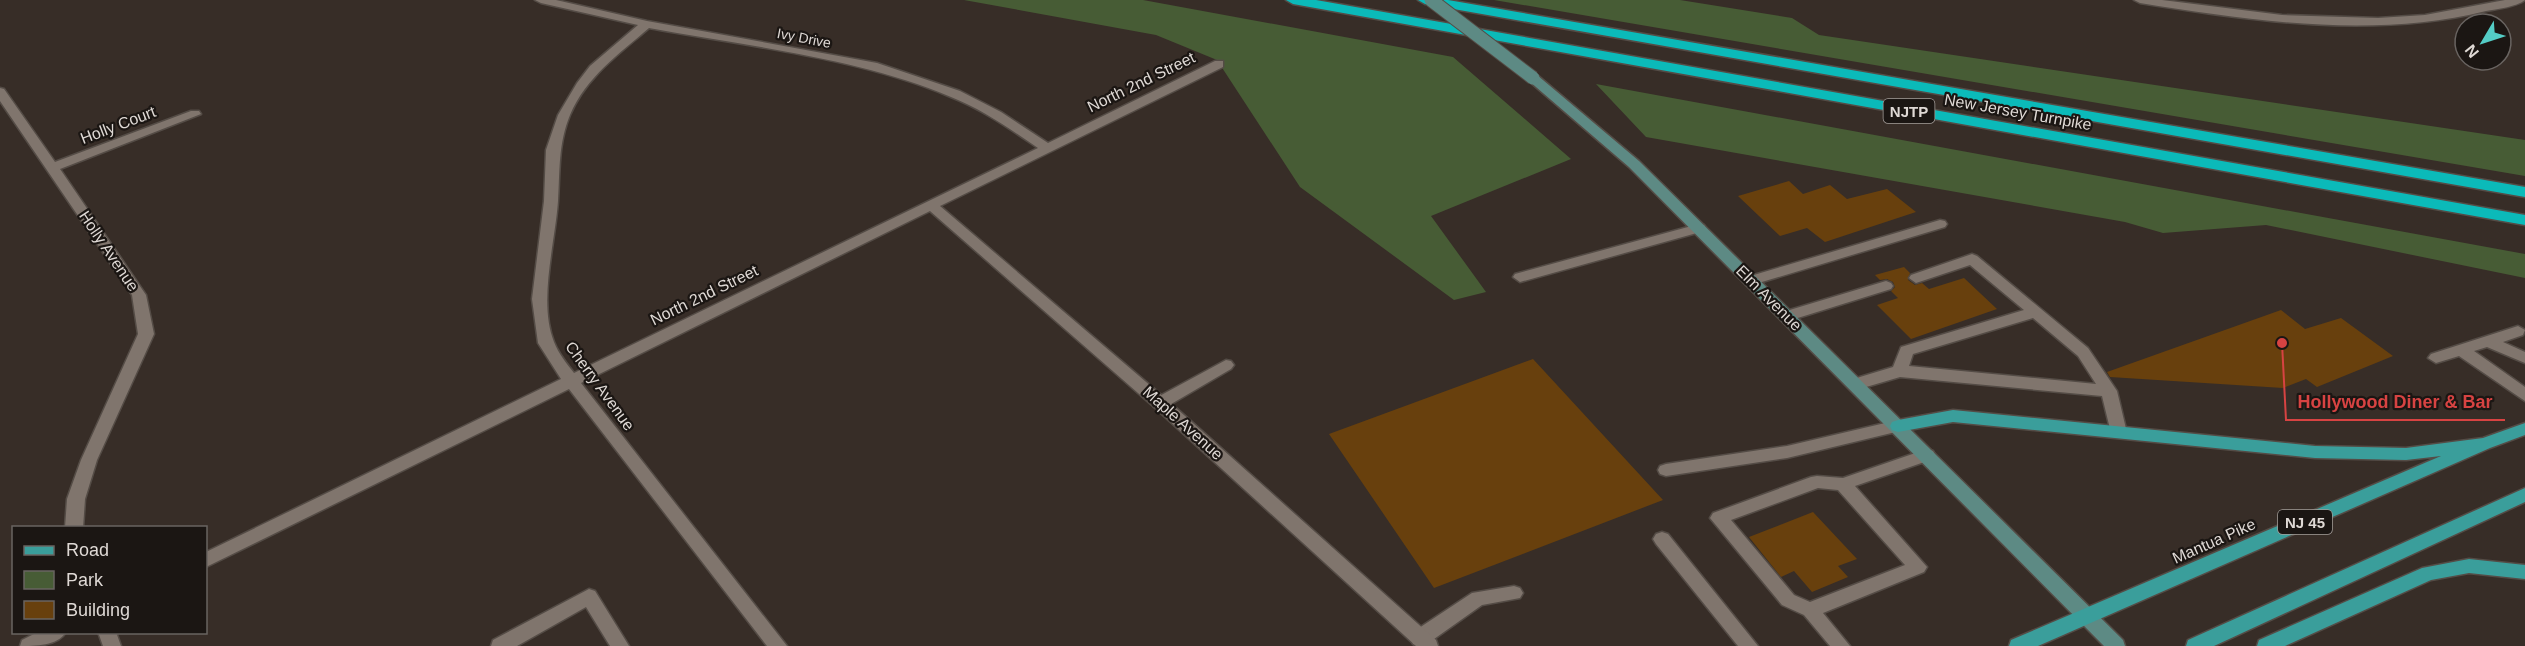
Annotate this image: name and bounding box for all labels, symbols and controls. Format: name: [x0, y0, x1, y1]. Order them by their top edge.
north arrow: [2453, 12, 2513, 72]
street label: Ivy Drive: [776, 25, 832, 51]
text: N: [2461, 41, 2482, 61]
street label: North 2nd Street: [1085, 48, 1198, 115]
street label: New Jersey Turnpike: [1943, 91, 2093, 133]
road number: NJTP: [1884, 99, 1934, 123]
street label: Holly Court: [78, 103, 158, 147]
street label: Holly Avenue: [76, 208, 142, 294]
street label: North 2nd Street: [648, 261, 761, 328]
street label: Elm Avenue: [1733, 262, 1805, 334]
street label: Cherry Avenue: [562, 338, 638, 434]
street label: Maple Avenue: [1140, 383, 1226, 463]
callout: Hollywood Diner & Bar: [2286, 384, 2505, 420]
text: Hollywood Diner & Bar: [2297, 392, 2493, 412]
road number: NJ 45: [2278, 510, 2332, 534]
street label: Mantua Pike: [2170, 515, 2258, 567]
legend: [12, 526, 207, 634]
text: Road: [66, 540, 109, 560]
text: Park: [66, 570, 104, 590]
text: Building: [66, 600, 130, 620]

